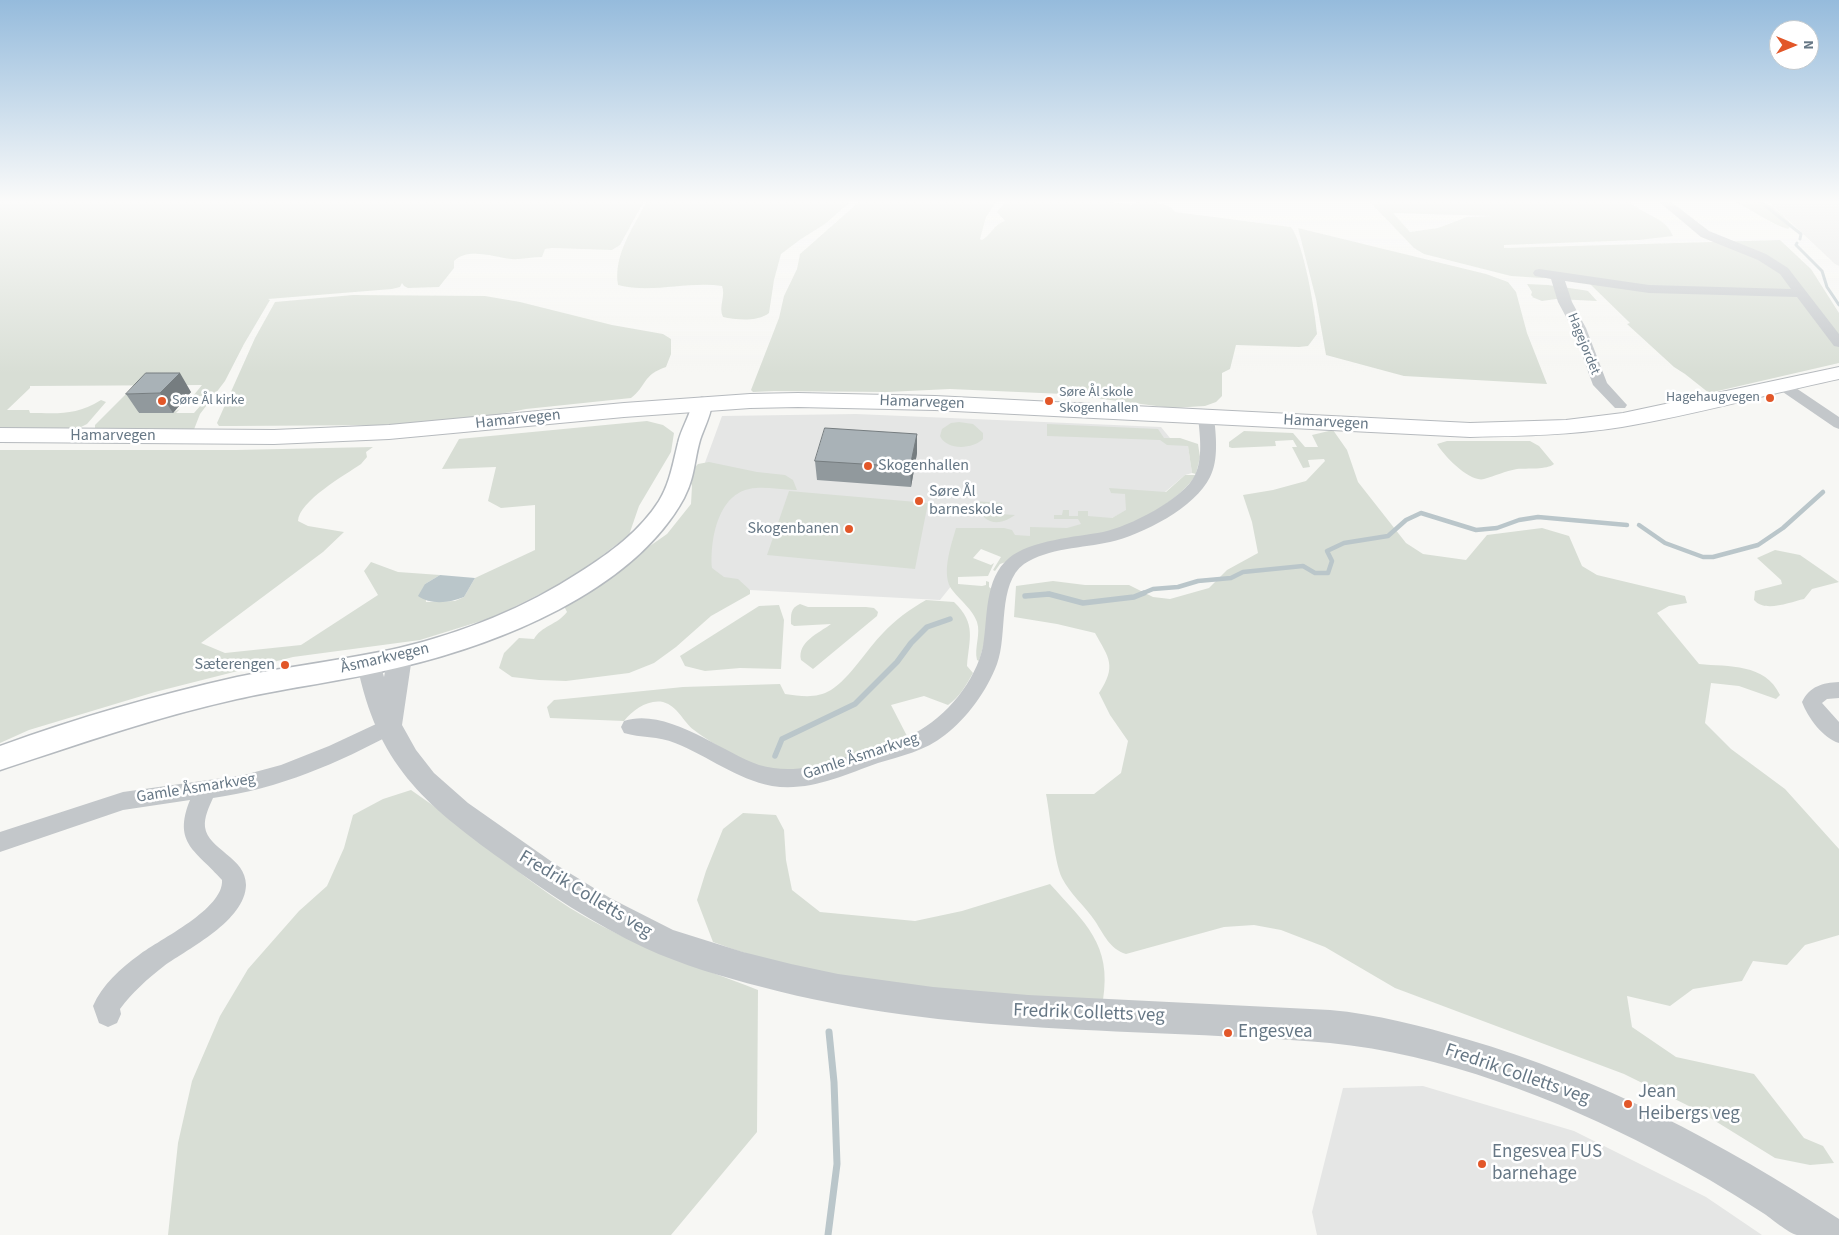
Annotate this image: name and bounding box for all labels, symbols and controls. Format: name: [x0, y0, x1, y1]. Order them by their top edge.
north arrow: [1769, 20, 1819, 70]
text: N: [1798, 40, 1818, 50]
street label: Hagejordet: [1563, 311, 1603, 377]
place label: Søre Ål skole Skogenhallen: [1059, 385, 1139, 418]
place label: Hagehaugvegen: [1666, 390, 1760, 406]
street label: Hamarvegen: [879, 392, 965, 414]
marker: Hagehaugvegen: [1764, 392, 1776, 404]
place label: Søre Ål kirke: [172, 393, 244, 409]
marker: Søre Ål kirke: [156, 395, 168, 407]
marker: Søre Ål skole Skogenhallen: [1043, 395, 1055, 407]
street label: Hamarvegen: [474, 406, 562, 434]
street label: Hamarvegen: [1283, 411, 1369, 435]
street label: Hamarvegen: [70, 426, 156, 446]
place label: Skogenhallen: [878, 456, 969, 476]
marker: Skogenhallen: [862, 460, 874, 472]
place label: Søre Ål barneskole: [929, 482, 1003, 520]
marker: Søre Ål barneskole: [913, 495, 925, 507]
place label: Skogenbanen: [747, 519, 839, 539]
marker: Skogenbanen: [843, 523, 855, 535]
street label: Åsmarkvegen: [339, 639, 431, 679]
place label: Sæterengen: [194, 655, 275, 675]
marker: Sæterengen: [279, 659, 291, 671]
street label: Gamle Åsmarkveg: [801, 729, 921, 785]
street label: Gamle Åsmarkveg: [135, 770, 257, 808]
street label: Fredrik Colletts veg: [514, 846, 656, 944]
street label: Fredrik Colletts veg: [1013, 1000, 1165, 1028]
place label: Engesvea: [1238, 1022, 1313, 1044]
marker: Engesvea: [1222, 1027, 1234, 1039]
street label: Fredrik Colletts veg: [1442, 1040, 1592, 1110]
place label: Jean Heibergs veg: [1638, 1082, 1740, 1126]
marker: Jean Heibergs veg: [1622, 1098, 1634, 1110]
place label: Engesvea FUS barnehage: [1492, 1142, 1602, 1186]
marker: Engesvea FUS barnehage: [1476, 1158, 1488, 1170]

